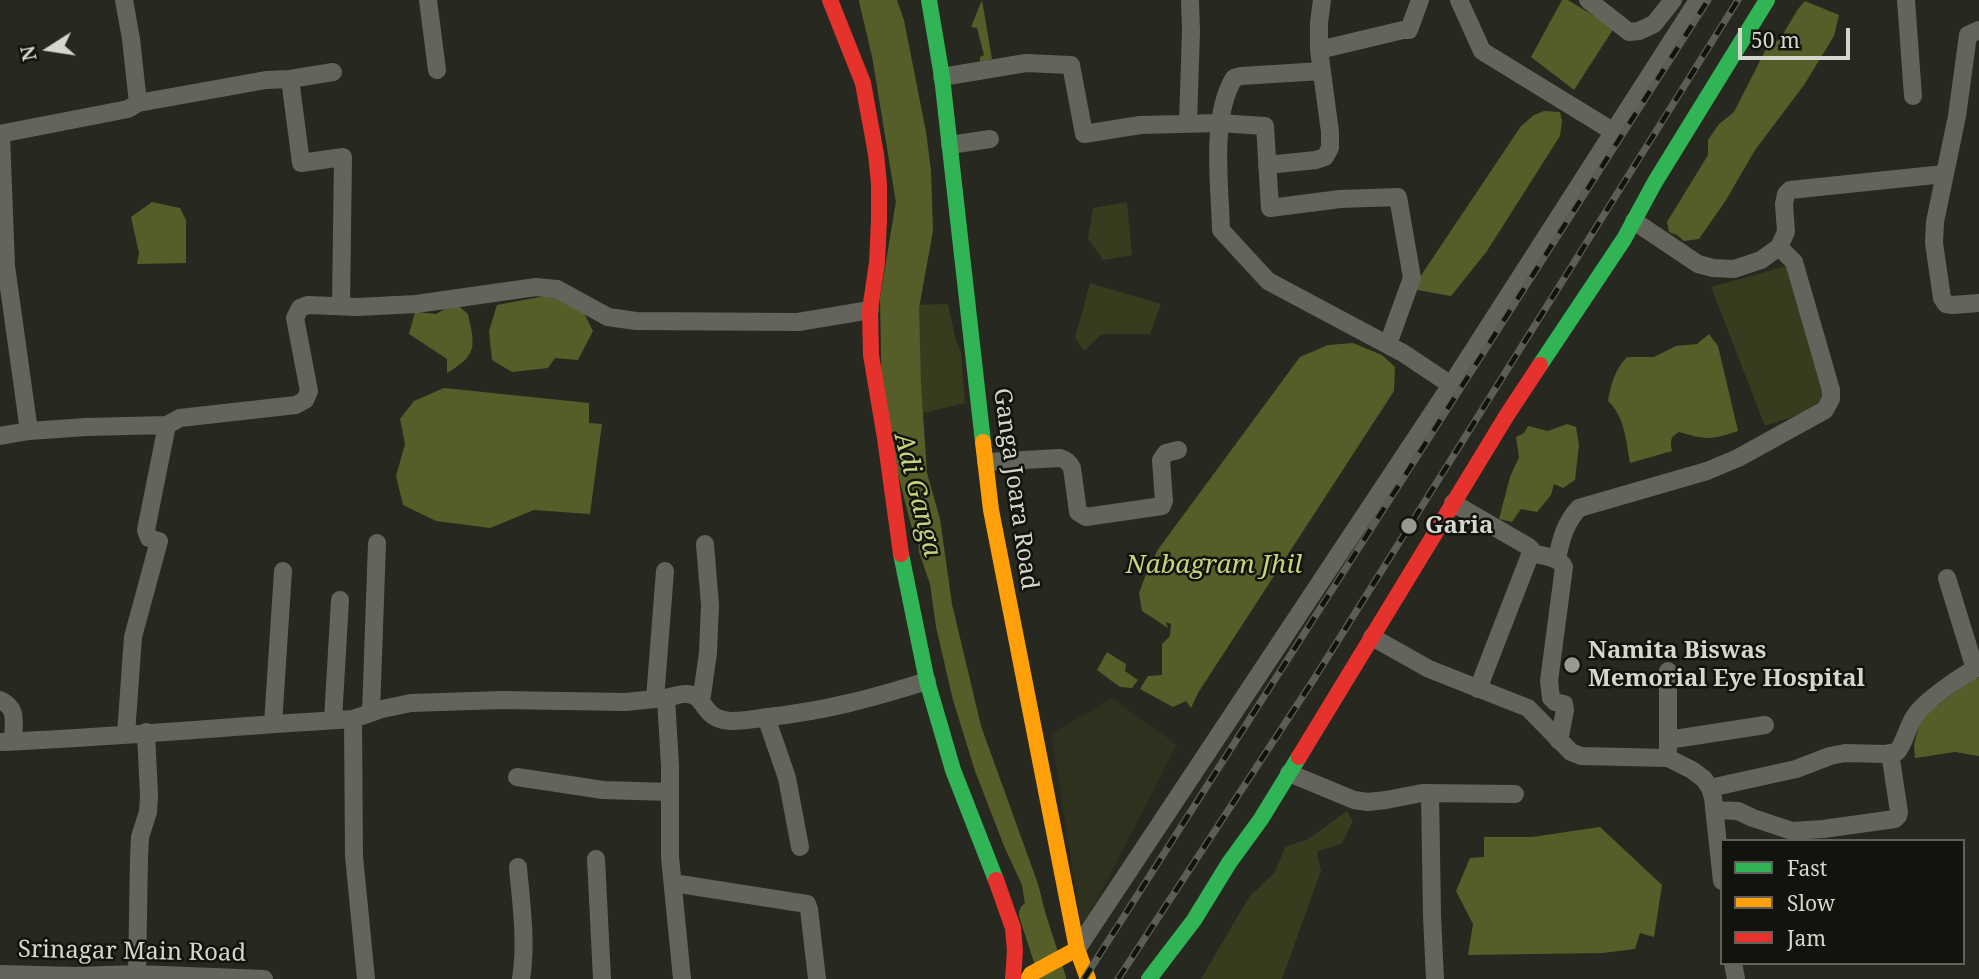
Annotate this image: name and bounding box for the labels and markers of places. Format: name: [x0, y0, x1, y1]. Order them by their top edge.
place label: Garia: [1425, 512, 1493, 540]
marker: Garia: [1399, 516, 1419, 536]
place label: Namita Biswas Memorial Eye Hospital: [1588, 637, 1865, 693]
marker: Namita Biswas Memorial Eye Hospital: [1562, 655, 1582, 675]

